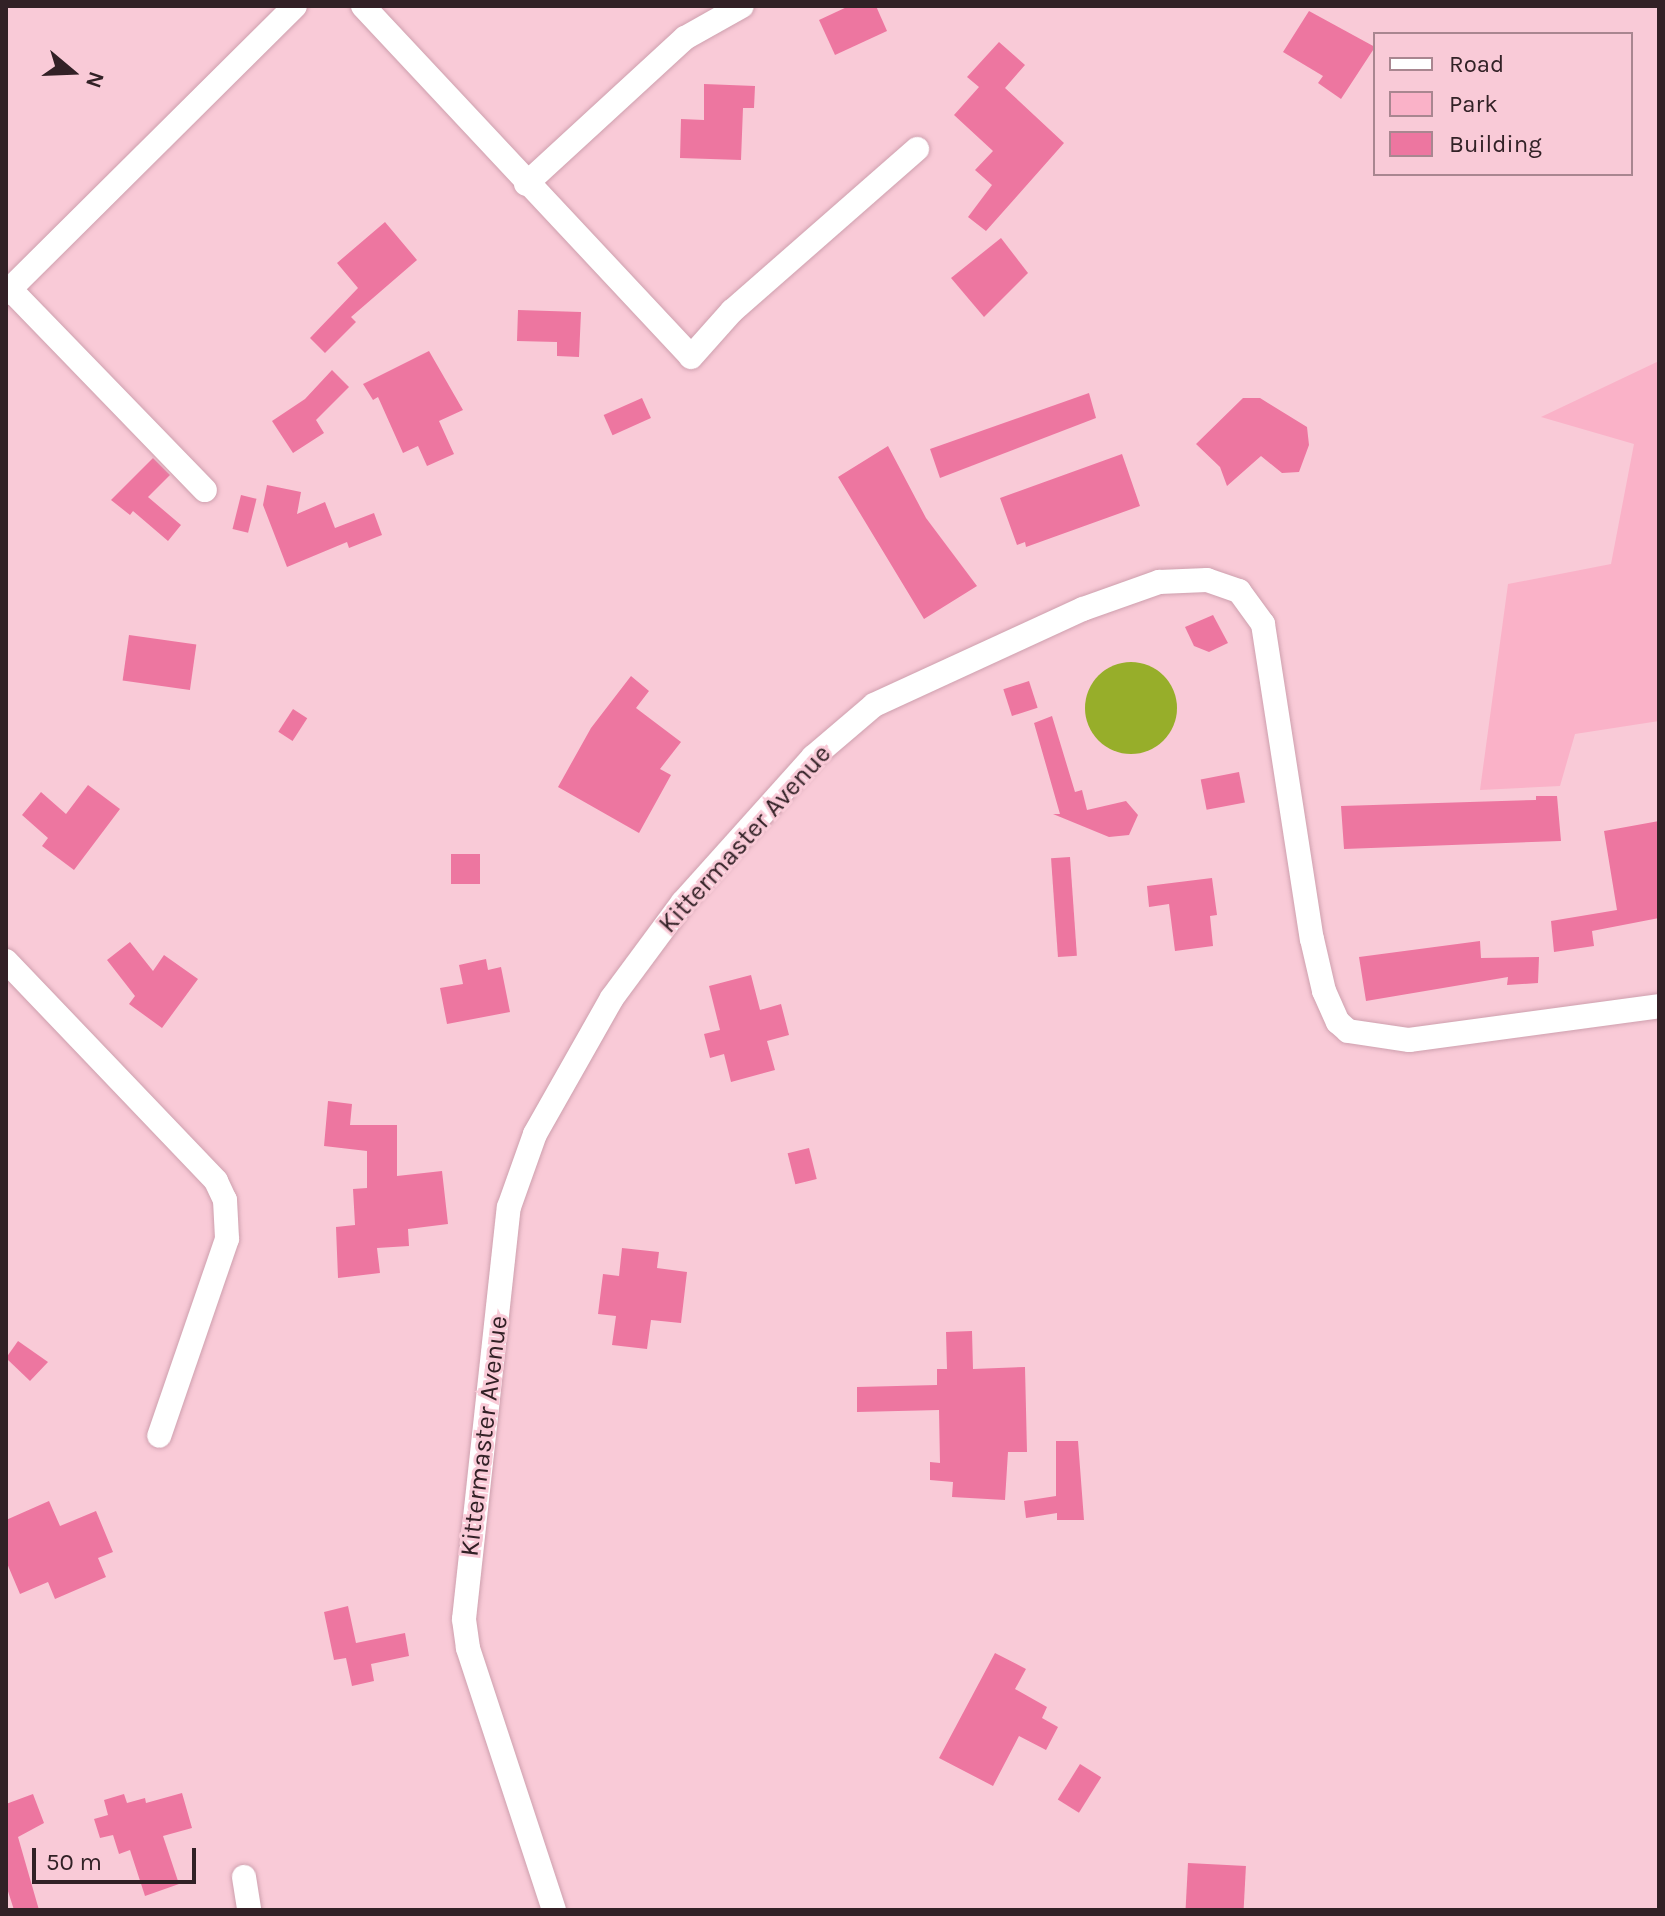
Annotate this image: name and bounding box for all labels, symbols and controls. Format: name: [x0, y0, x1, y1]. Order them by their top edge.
north arrow: [32, 32, 112, 112]
legend: [1373, 32, 1633, 176]
text: Road: [1449, 50, 1504, 78]
text: N: [80, 68, 110, 92]
text: Park: [1449, 90, 1498, 118]
text: Building: [1449, 130, 1542, 158]
street label: Kittermaster Avenue: [652, 738, 838, 940]
street label: Kittermaster Avenue: [454, 1314, 514, 1558]
scale bar: [36, 1832, 200, 1882]
text: 50 m: [46, 1848, 102, 1876]

